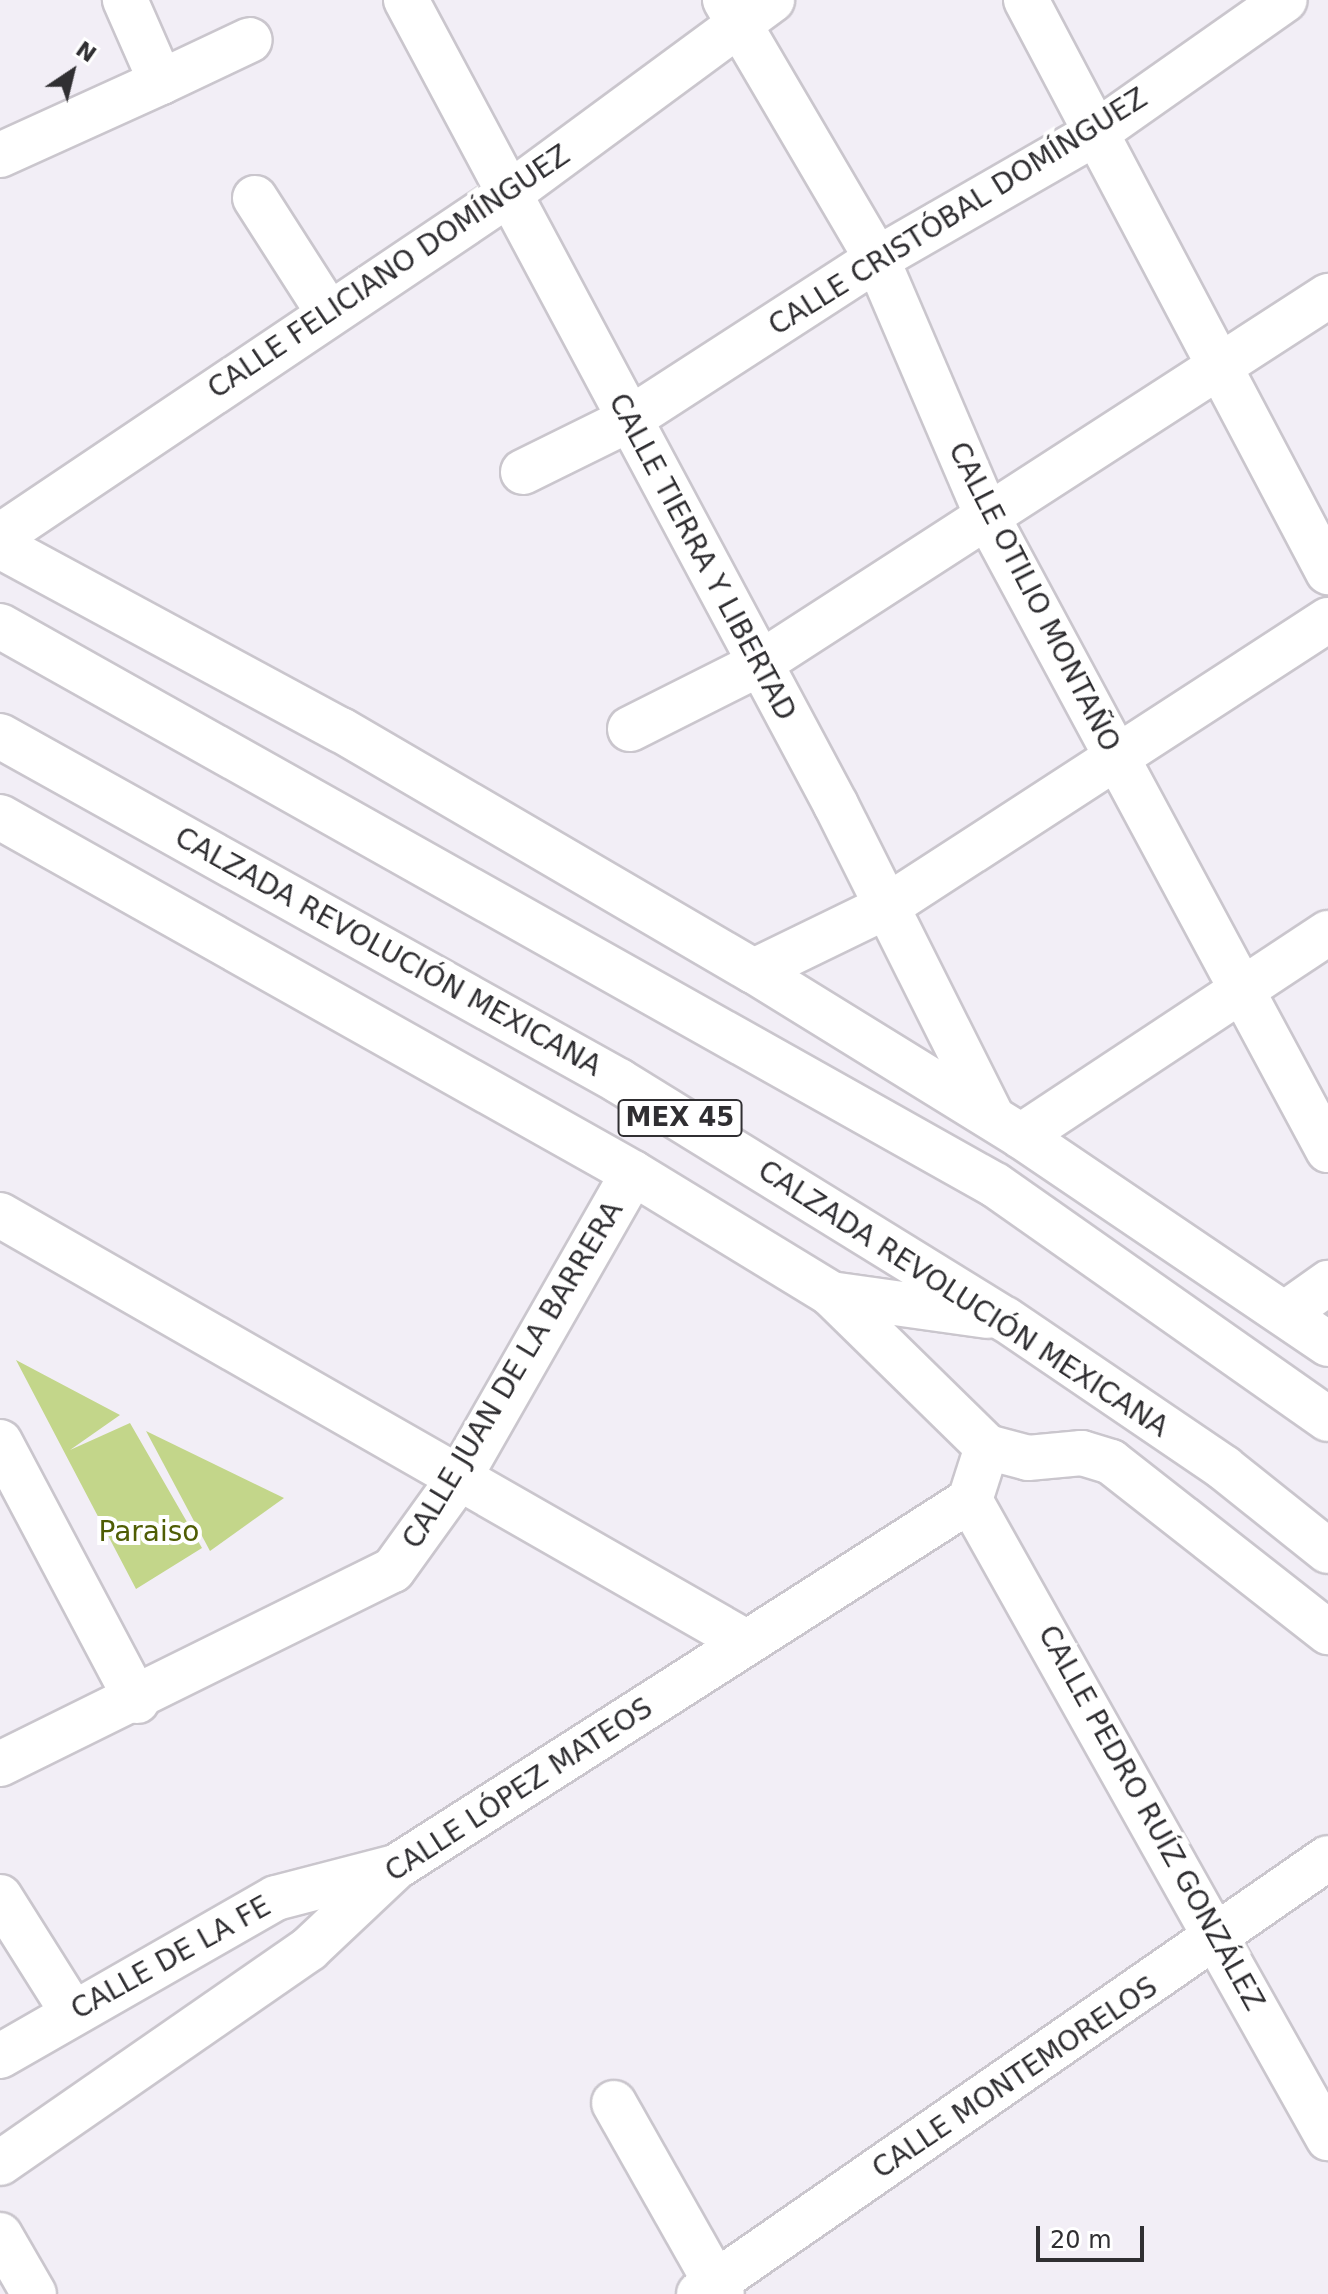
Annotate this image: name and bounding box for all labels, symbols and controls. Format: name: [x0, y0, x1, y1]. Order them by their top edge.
north arrow: [32, 32, 112, 112]
text: N: [71, 36, 101, 67]
street label: CALLE CRISTÓBAL DOMÍNGUEZ: [763, 81, 1153, 343]
street label: CALLE FELICIANO DOMÍNGUEZ: [202, 138, 576, 406]
street label: CALLE TIERRA Y LIBERTAD: [601, 388, 803, 726]
street label: CALLE OTILIO MONTAÑO: [941, 437, 1127, 757]
street label: CALZADA REVOLUCIÓN MEXICANA: [169, 820, 607, 1084]
road number: MEX 45: [616, 1096, 744, 1140]
street label: CALZADA REVOLUCIÓN MEXICANA: [752, 1154, 1174, 1444]
street label: CALLE JUAN DE LA BARRERA: [396, 1195, 630, 1555]
park label: Paraiso: [99, 1515, 199, 1549]
street label: CALLE PEDRO RUÍZ GONZÁLEZ: [1031, 1620, 1271, 2016]
street label: CALLE LÓPEZ MATEOS: [379, 1691, 659, 1889]
street label: CALLE DE LA FE: [65, 1889, 277, 2027]
street label: CALLE MONTEMORELOS: [866, 1970, 1164, 2186]
scale bar: [1040, 2210, 1148, 2260]
text: 20 m: [1050, 2226, 1112, 2254]

